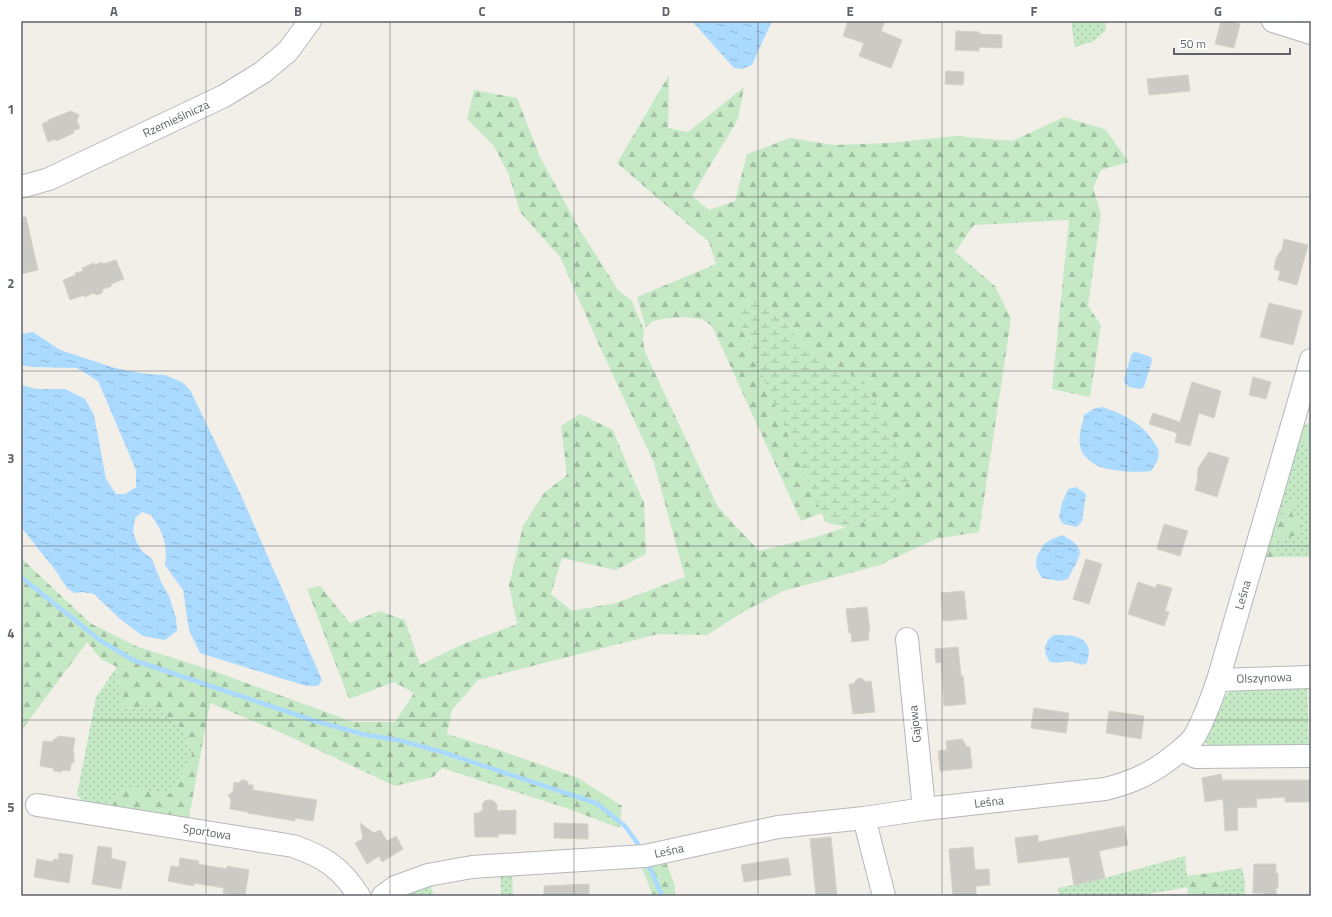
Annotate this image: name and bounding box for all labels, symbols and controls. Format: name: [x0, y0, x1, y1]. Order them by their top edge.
text: A: [110, 1, 118, 21]
text: B: [294, 1, 302, 21]
text: C: [478, 1, 486, 21]
text: D: [662, 1, 670, 21]
text: E: [846, 1, 854, 21]
text: F: [1031, 1, 1038, 21]
text: G: [1214, 1, 1222, 21]
scale bar: [1174, 30, 1290, 56]
text: 50 m: [1180, 34, 1206, 53]
street label: Rzemieślnicza: [139, 95, 212, 142]
text: 1: [7, 99, 15, 119]
text: 2: [7, 273, 15, 293]
text: 3: [7, 448, 15, 468]
street label: Leśna: [1229, 578, 1256, 612]
text: 4: [7, 623, 15, 643]
street label: Olszynowa: [1236, 667, 1292, 688]
street label: Gajowa: [903, 704, 926, 744]
street label: Leśna: [973, 790, 1005, 813]
text: 5: [7, 797, 15, 817]
street label: Sportowa: [181, 818, 233, 845]
street label: Leśna: [652, 838, 685, 863]

